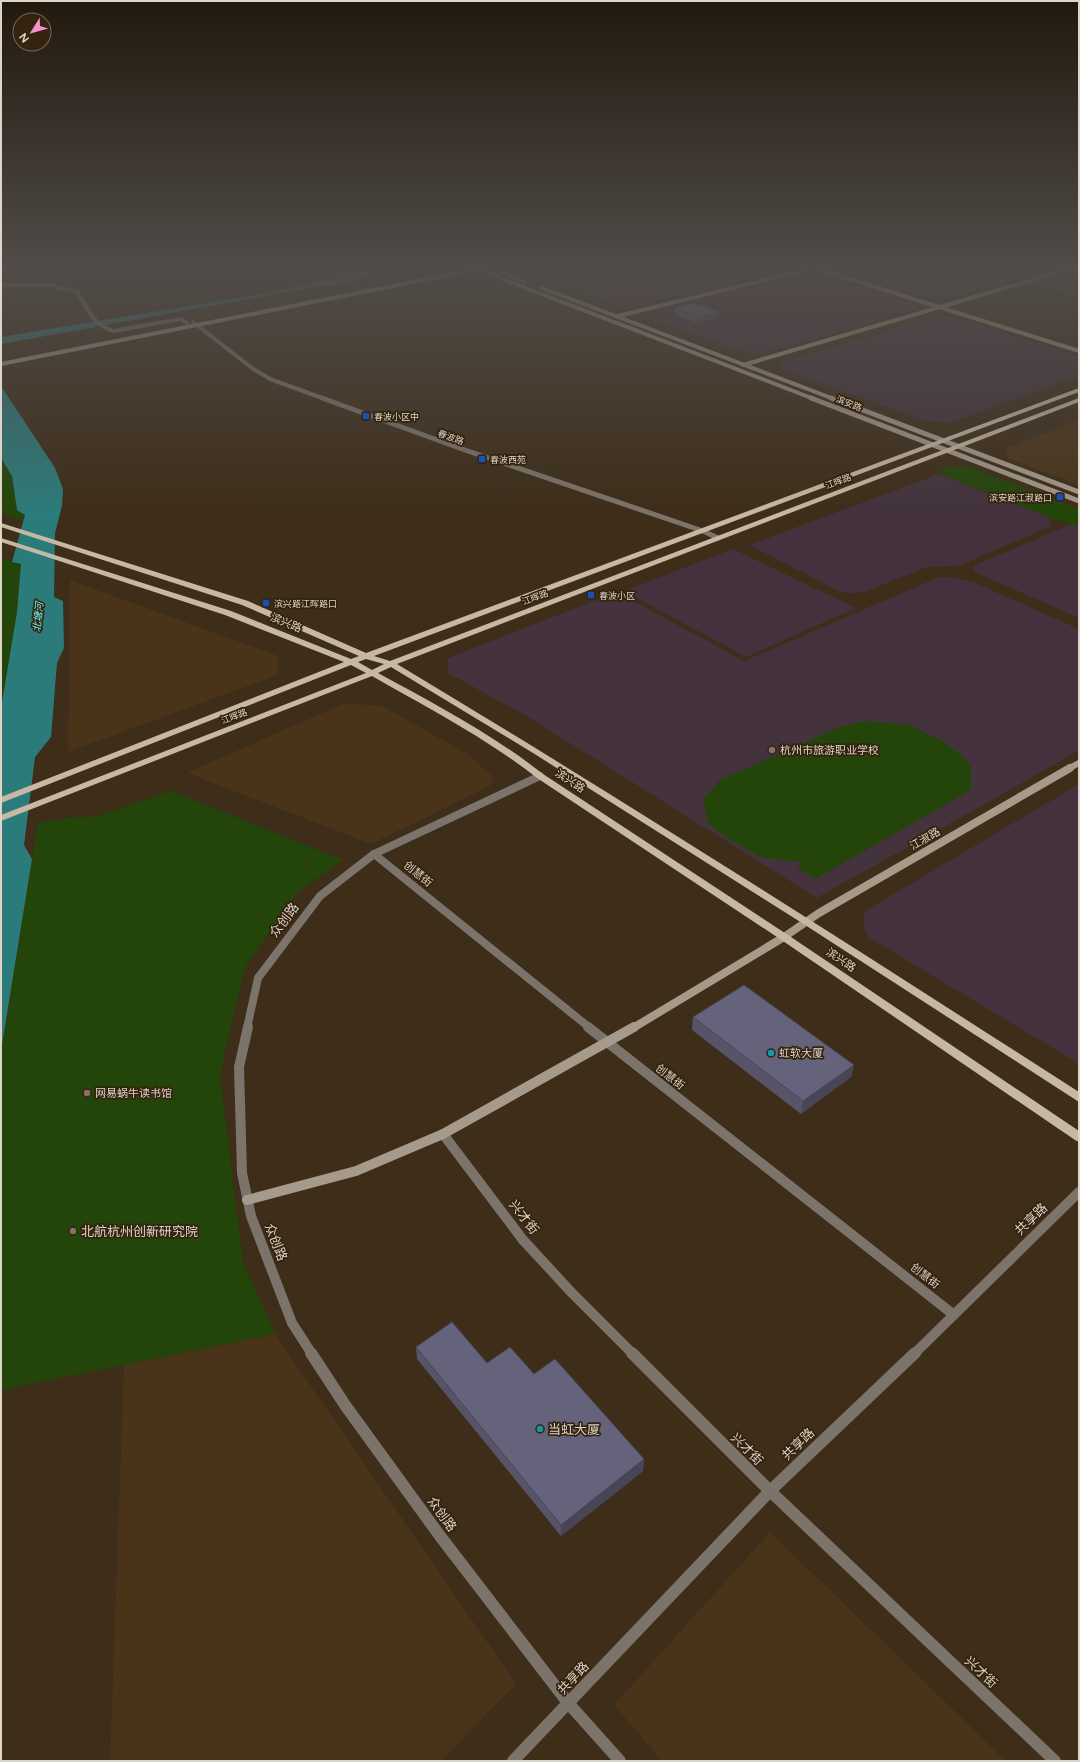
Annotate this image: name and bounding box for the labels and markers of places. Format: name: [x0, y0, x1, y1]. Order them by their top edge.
marker: 春波小区中: [361, 411, 371, 421]
place label: 春波小区中: [374, 411, 419, 422]
marker: 春波西苑: [477, 454, 487, 464]
place label: 春波西苑: [490, 454, 526, 465]
place label: 滨安路江淑路口: [989, 492, 1052, 503]
marker: 滨安路江淑路口: [1055, 492, 1065, 502]
marker: 春波小区: [586, 590, 596, 600]
place label: 春波小区: [599, 590, 635, 601]
marker: 滨兴路江晖路口: [261, 598, 271, 608]
place label: 滨兴路江晖路口: [274, 598, 337, 609]
place label: 杭州市旅游职业学校: [780, 744, 879, 757]
marker: 杭州市旅游职业学校: [767, 745, 777, 755]
place label: 虹软大厦: [779, 1047, 823, 1060]
marker: 虹软大厦: [766, 1048, 776, 1058]
place label: 网易蜗牛读书馆: [95, 1087, 172, 1100]
marker: 网易蜗牛读书馆: [82, 1088, 92, 1098]
place label: 北航杭州创新研究院: [81, 1224, 198, 1239]
marker: 北航杭州创新研究院: [68, 1226, 78, 1236]
place label: 当虹大厦: [548, 1422, 600, 1437]
marker: 当虹大厦: [535, 1424, 545, 1434]

